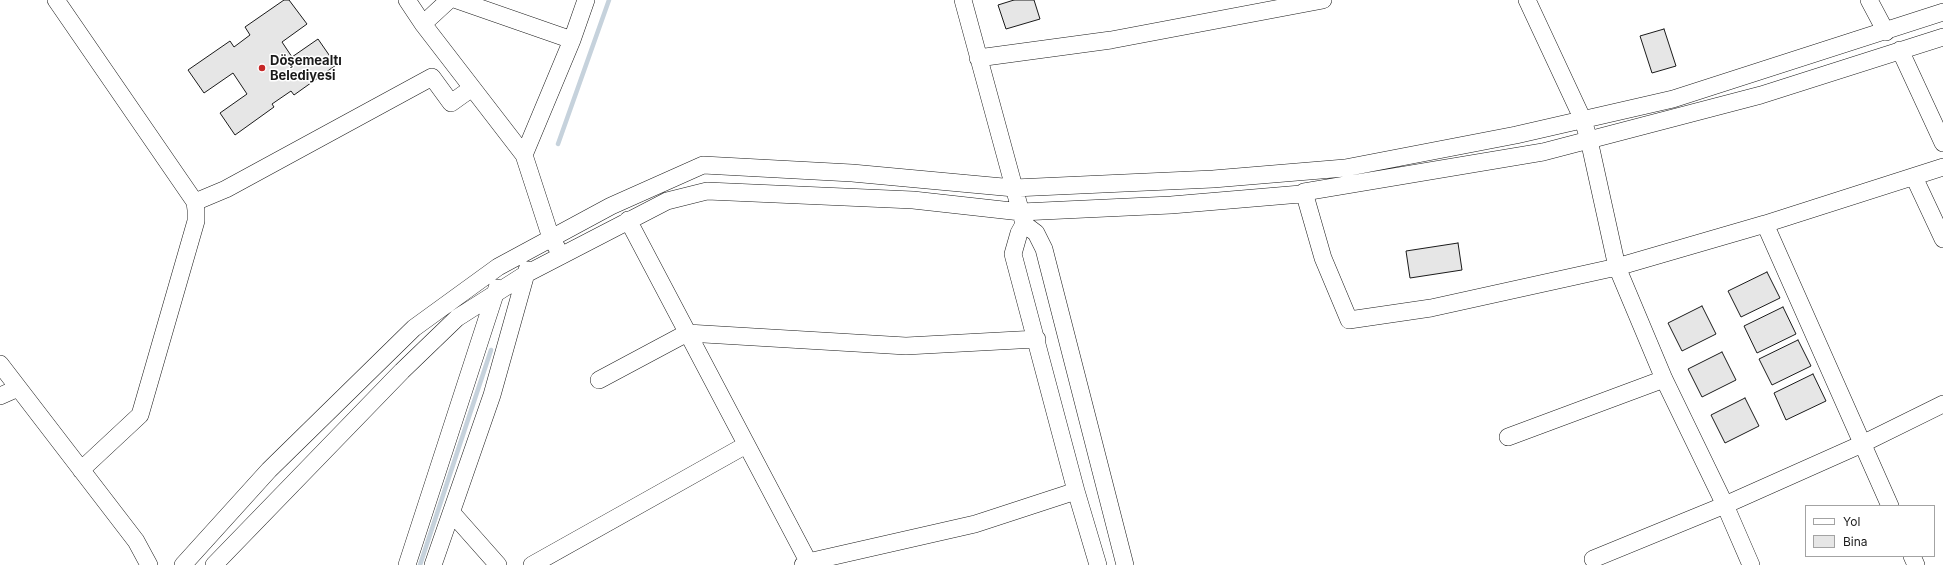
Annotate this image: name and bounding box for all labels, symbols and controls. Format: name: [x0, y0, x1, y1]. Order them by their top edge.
place label: Döşemealtı Belediyesi: [270, 53, 342, 84]
marker: Döşemealtı Belediyesi: [257, 63, 267, 73]
legend: [1805, 505, 1935, 557]
text: Yol: [1843, 514, 1860, 529]
text: Bina: [1843, 534, 1868, 549]

